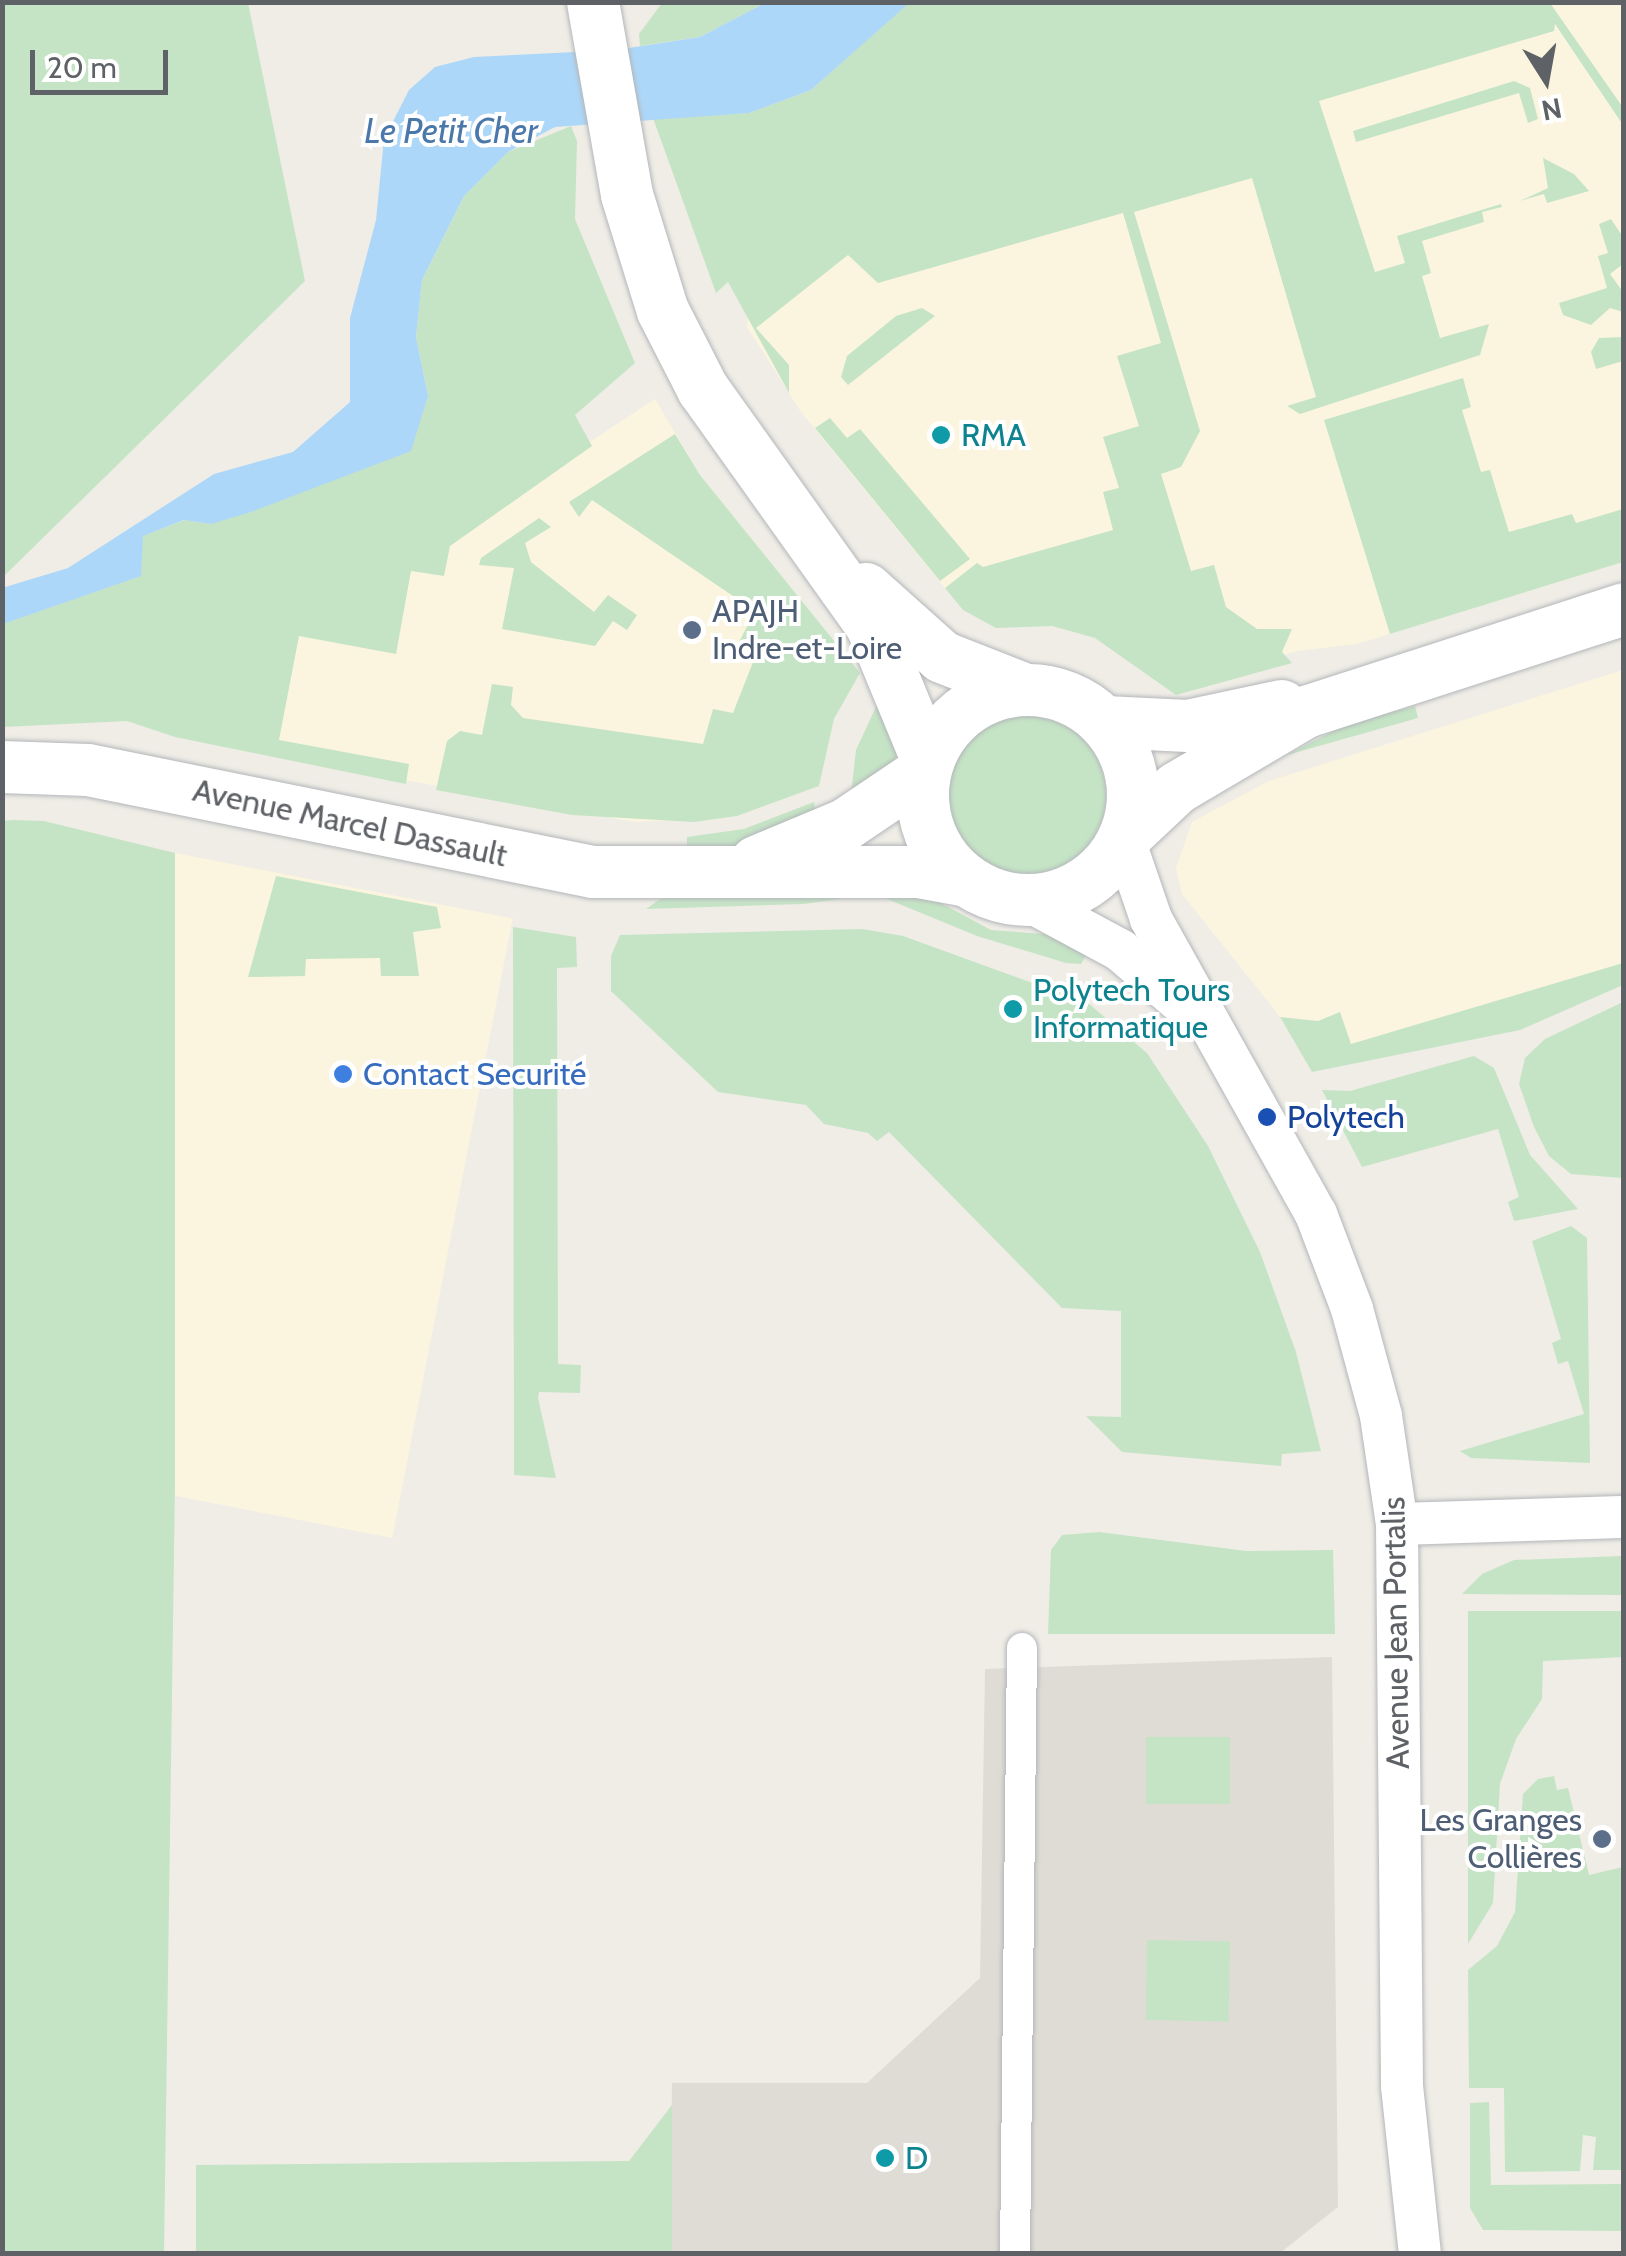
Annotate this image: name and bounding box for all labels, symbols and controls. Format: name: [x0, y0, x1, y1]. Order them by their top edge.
scale bar: [35, 30, 172, 92]
north arrow: [1496, 30, 1596, 130]
text: 20 m: [47, 49, 117, 86]
text: N: [1539, 91, 1565, 128]
water label: Le Petit Cher: [364, 110, 538, 152]
place label: RMA: [961, 416, 1026, 454]
marker: RMA: [930, 424, 952, 446]
place label: APAJH Indre-et-Loire: [712, 593, 902, 668]
marker: APAJH Indre-et-Loire: [681, 619, 703, 641]
street label: Avenue Marcel Dassault: [189, 771, 511, 875]
place label: Polytech Tours Informatique: [1033, 972, 1230, 1047]
marker: Polytech Tours Informatique: [1002, 998, 1024, 1020]
place label: Contact Securité: [363, 1055, 586, 1093]
marker: Contact Securité: [332, 1063, 354, 1085]
place label: Polytech: [1287, 1098, 1405, 1136]
marker: Polytech: [1256, 1106, 1278, 1128]
street label: Avenue Jean Portalis: [1374, 1496, 1418, 1770]
place label: Les Granges Collières: [1419, 1802, 1582, 1877]
marker: Les Granges Collières: [1591, 1828, 1613, 1850]
place label: D: [905, 2139, 928, 2177]
marker: D: [874, 2147, 896, 2169]

